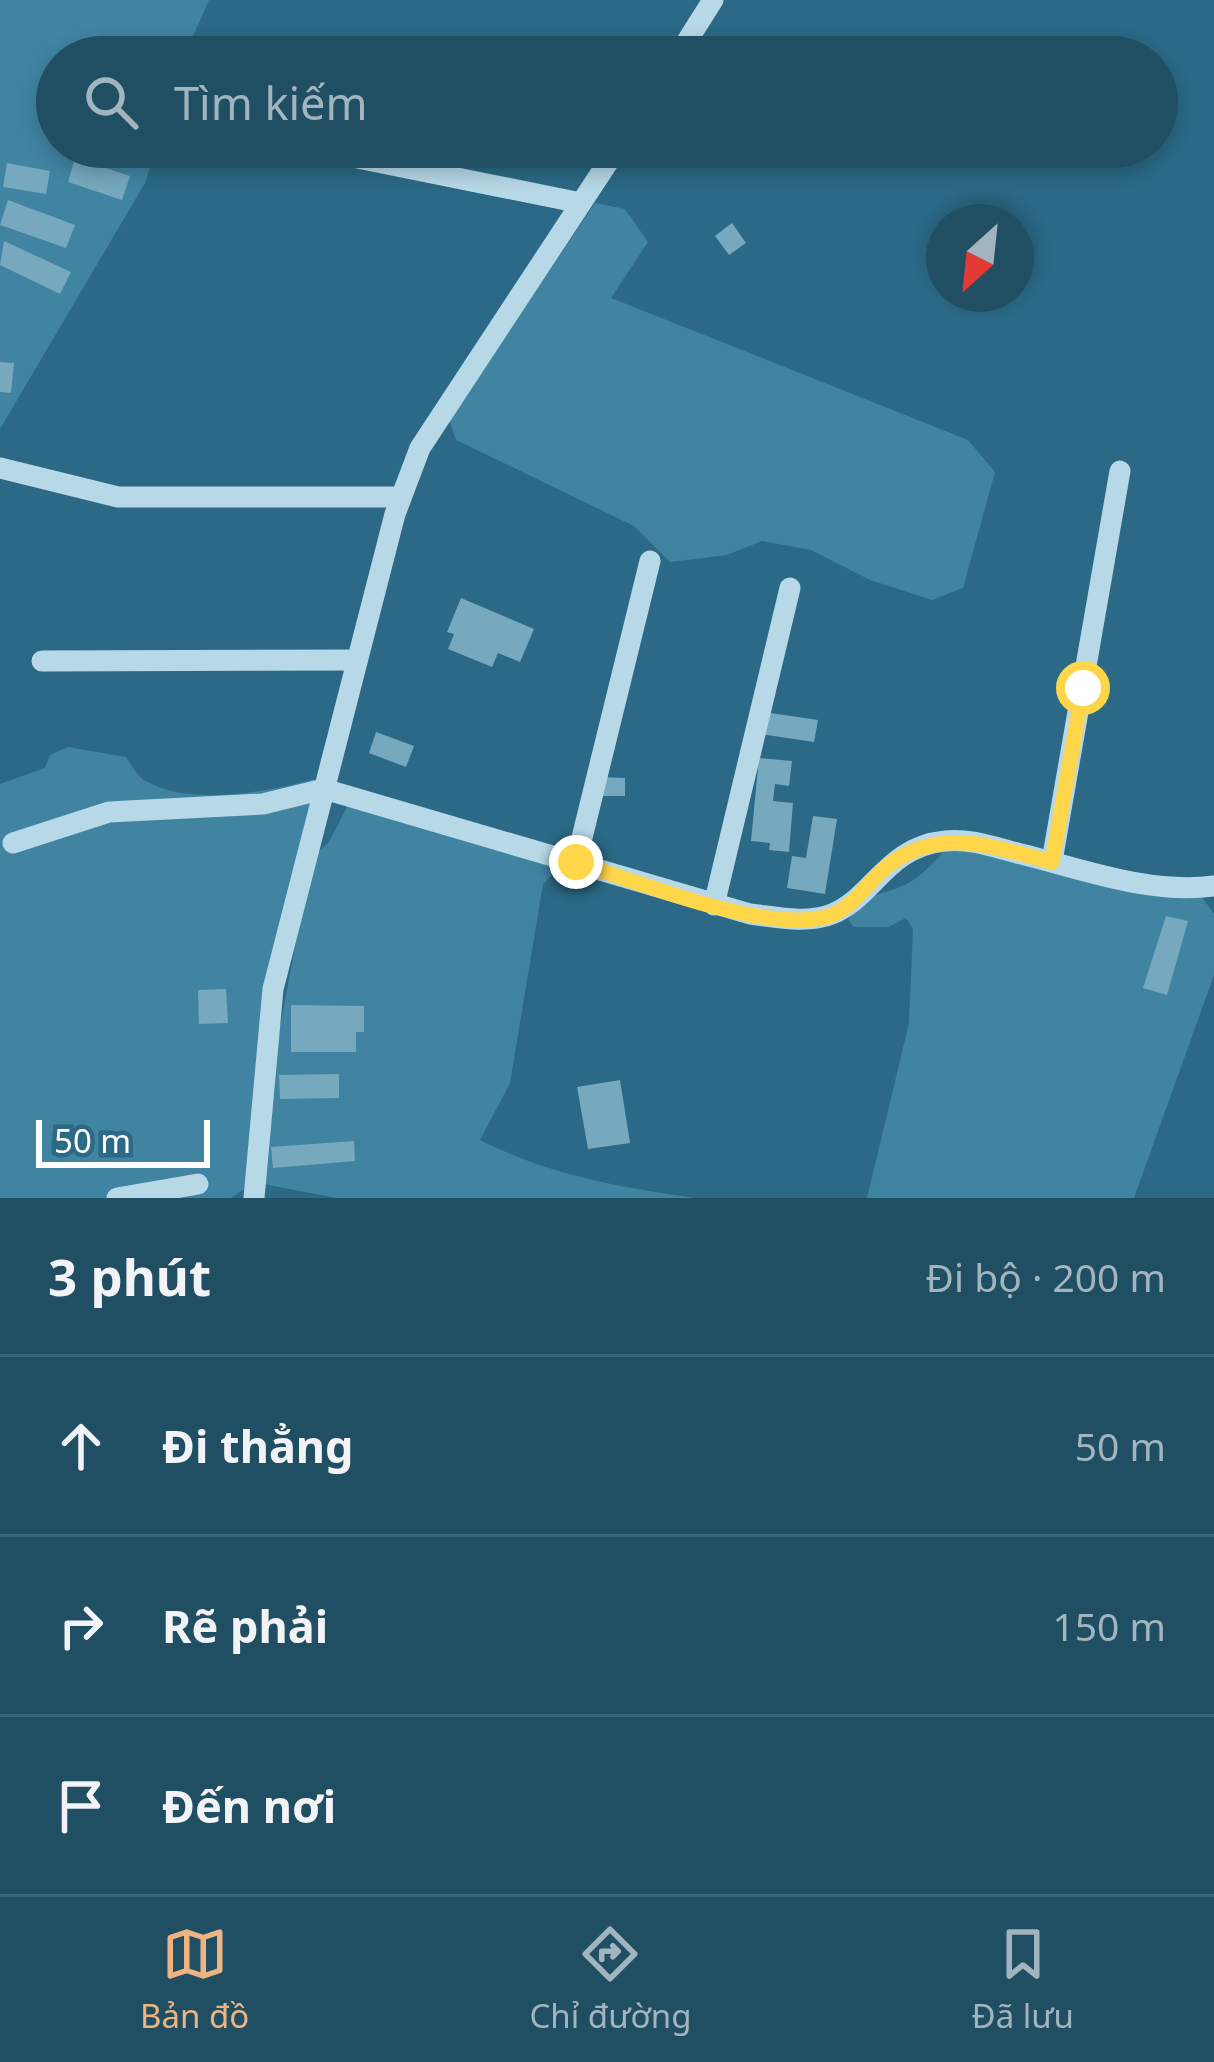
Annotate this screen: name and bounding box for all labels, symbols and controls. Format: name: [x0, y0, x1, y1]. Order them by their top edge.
search box: [36, 36, 1178, 168]
icon: search: [78, 69, 144, 135]
text: Tìm kiếm: [174, 72, 368, 133]
north arrow: [926, 204, 1034, 312]
route start: [1056, 661, 1110, 715]
route end: [549, 835, 603, 889]
scale bar: [36, 1114, 210, 1167]
text: 50 m: [54, 1118, 131, 1163]
text: 3 phút: [48, 1241, 211, 1311]
text: Đi bộ · 200 m: [925, 1250, 1166, 1303]
icon: ahead: [48, 1413, 114, 1479]
text: Đi thẳng: [162, 1415, 354, 1476]
text: 50 m: [1075, 1419, 1166, 1472]
icon: right: [48, 1593, 114, 1659]
text: Rẽ phải: [162, 1595, 328, 1656]
text: 150 m: [1052, 1599, 1166, 1652]
icon: arrive: [48, 1773, 114, 1839]
text: Đến nơi: [162, 1775, 336, 1836]
tab: Bản đồ: [140, 1921, 249, 2038]
tab: Chỉ đường: [529, 1921, 691, 2038]
tab: Đã lưu: [972, 1921, 1074, 2038]

